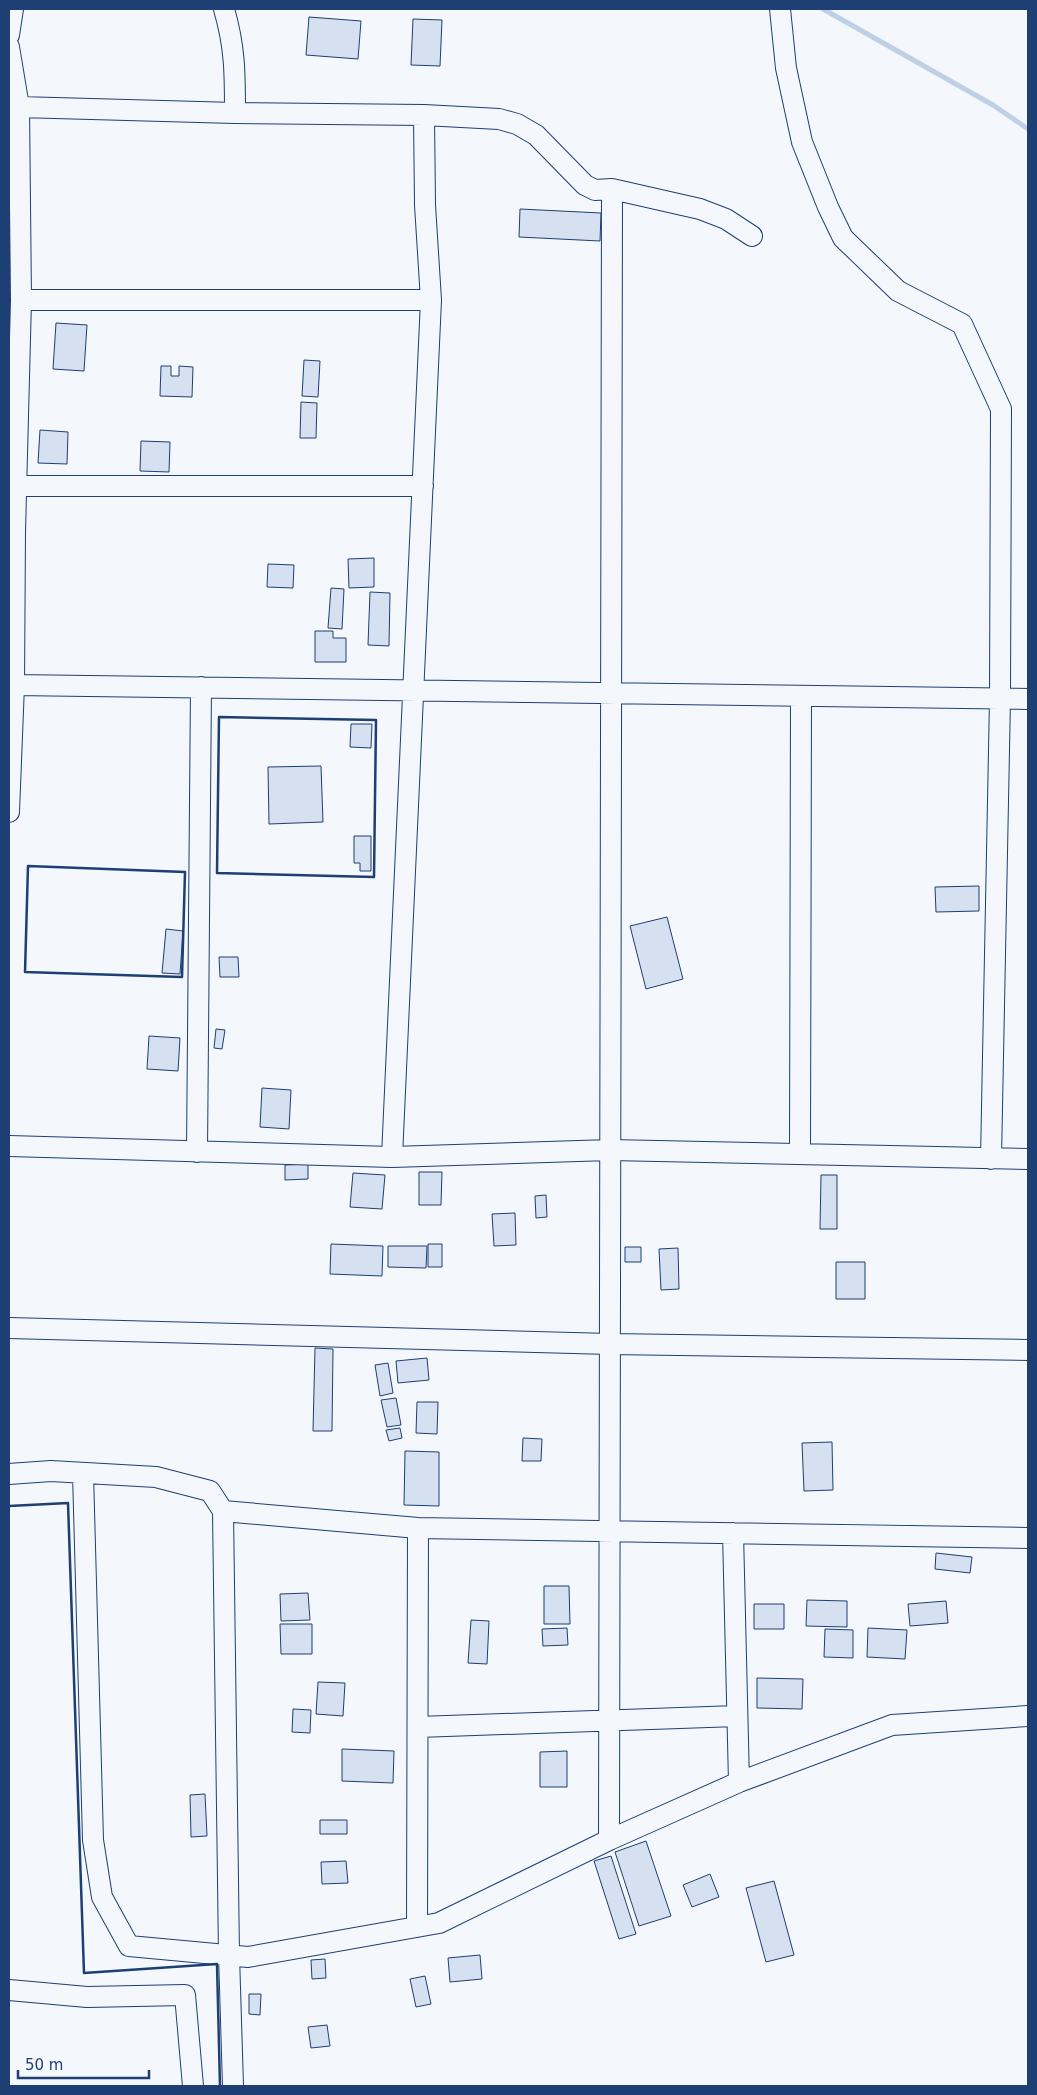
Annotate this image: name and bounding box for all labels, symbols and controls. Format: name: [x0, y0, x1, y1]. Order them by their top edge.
scale bar: [18, 2048, 149, 2080]
text: 50 m: [25, 2056, 63, 2074]

